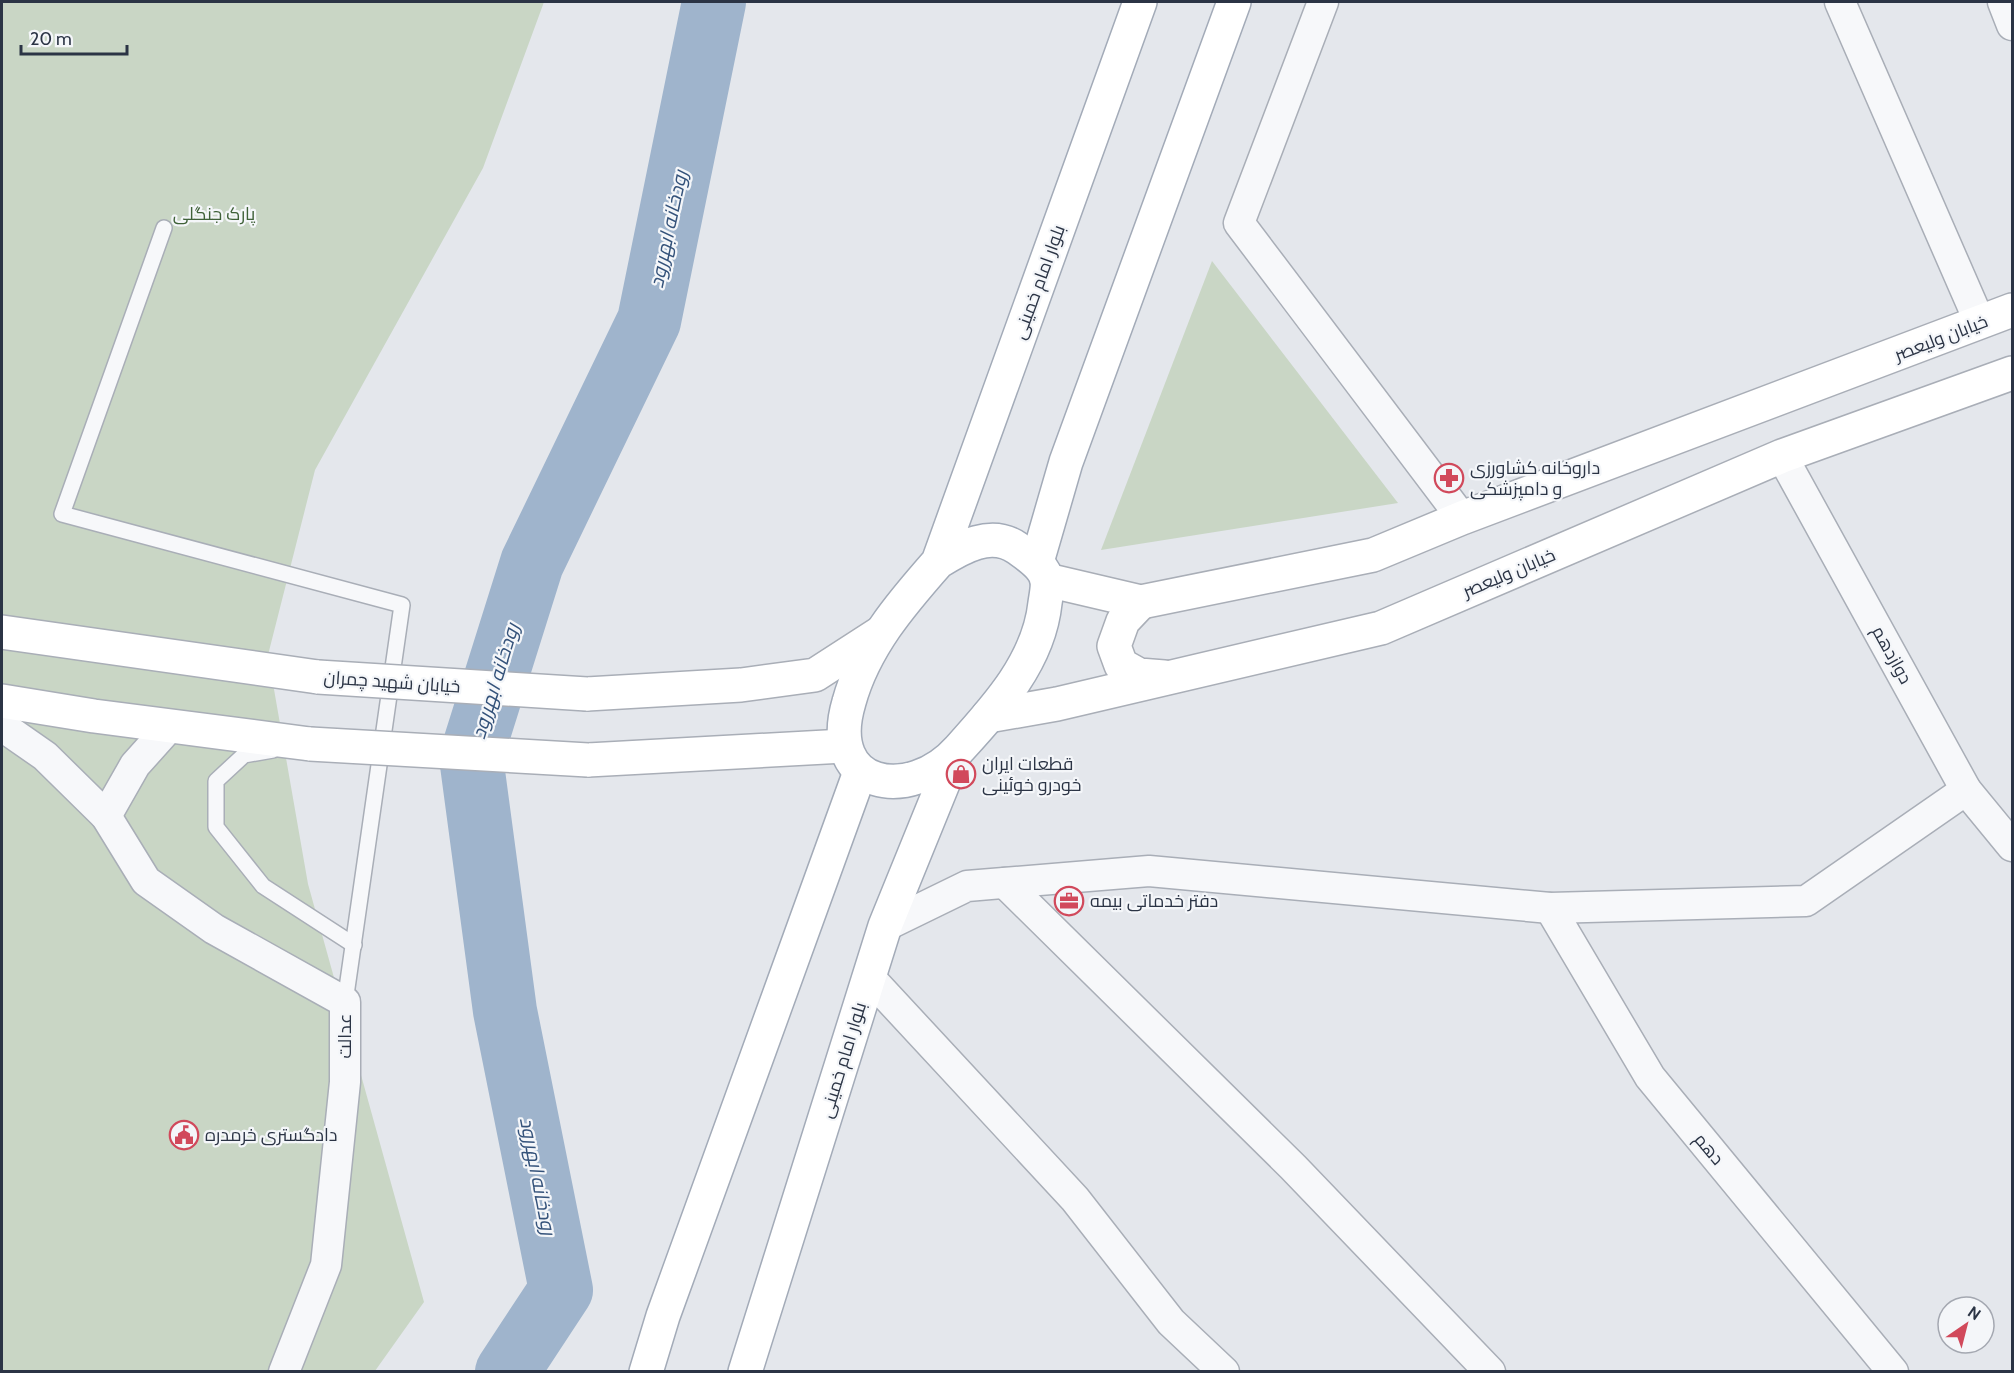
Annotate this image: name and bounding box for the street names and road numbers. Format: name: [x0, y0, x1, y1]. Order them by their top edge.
street label: بلوار امام خمینی: [1008, 222, 1071, 343]
street label: خیابان ولیعصر: [1890, 310, 1991, 366]
street label: خیابان ولیعصر: [1458, 544, 1559, 603]
street label: دوازدهم: [1866, 622, 1917, 688]
street label: خیابان شهید چمران: [323, 666, 461, 699]
street label: بلوار امام خمینی: [815, 999, 872, 1121]
street label: عدالت: [334, 1014, 356, 1058]
street label: دهم: [1689, 1129, 1729, 1170]

